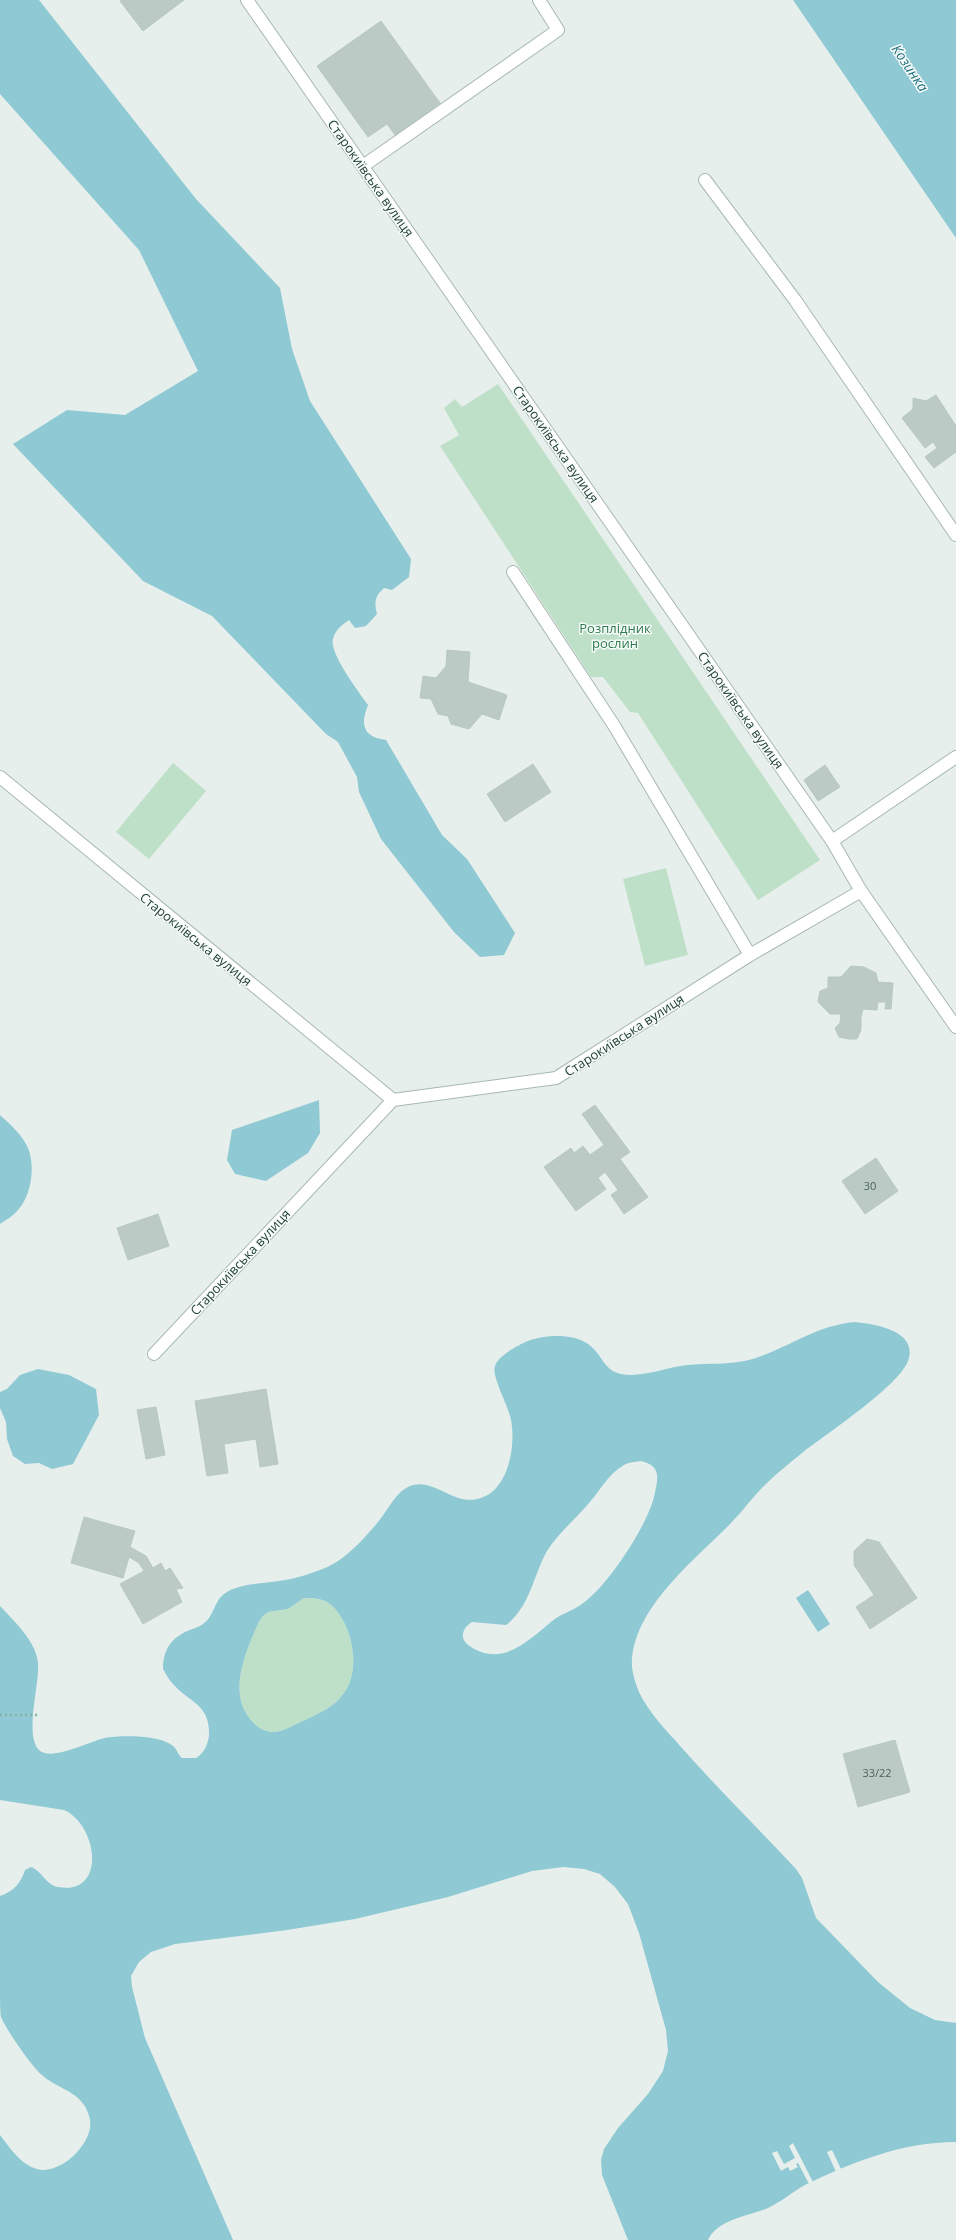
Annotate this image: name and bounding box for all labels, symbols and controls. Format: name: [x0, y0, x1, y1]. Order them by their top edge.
water label: Козинка: [888, 40, 933, 95]
street label: Старокиївська вулиця: [324, 116, 418, 240]
street label: Старокиївська вулиця: [509, 382, 603, 506]
park label: Розплідник рослин: [579, 619, 651, 652]
street label: Старокиївська вулиця: [694, 648, 788, 772]
street label: Старокиївська вулиця: [136, 888, 256, 990]
street label: Старокиївська вулиця: [561, 990, 687, 1080]
house number: 30: [864, 1178, 876, 1193]
street label: Старокиївська вулиця: [186, 1205, 294, 1319]
house number: 33/22: [862, 1765, 892, 1780]

